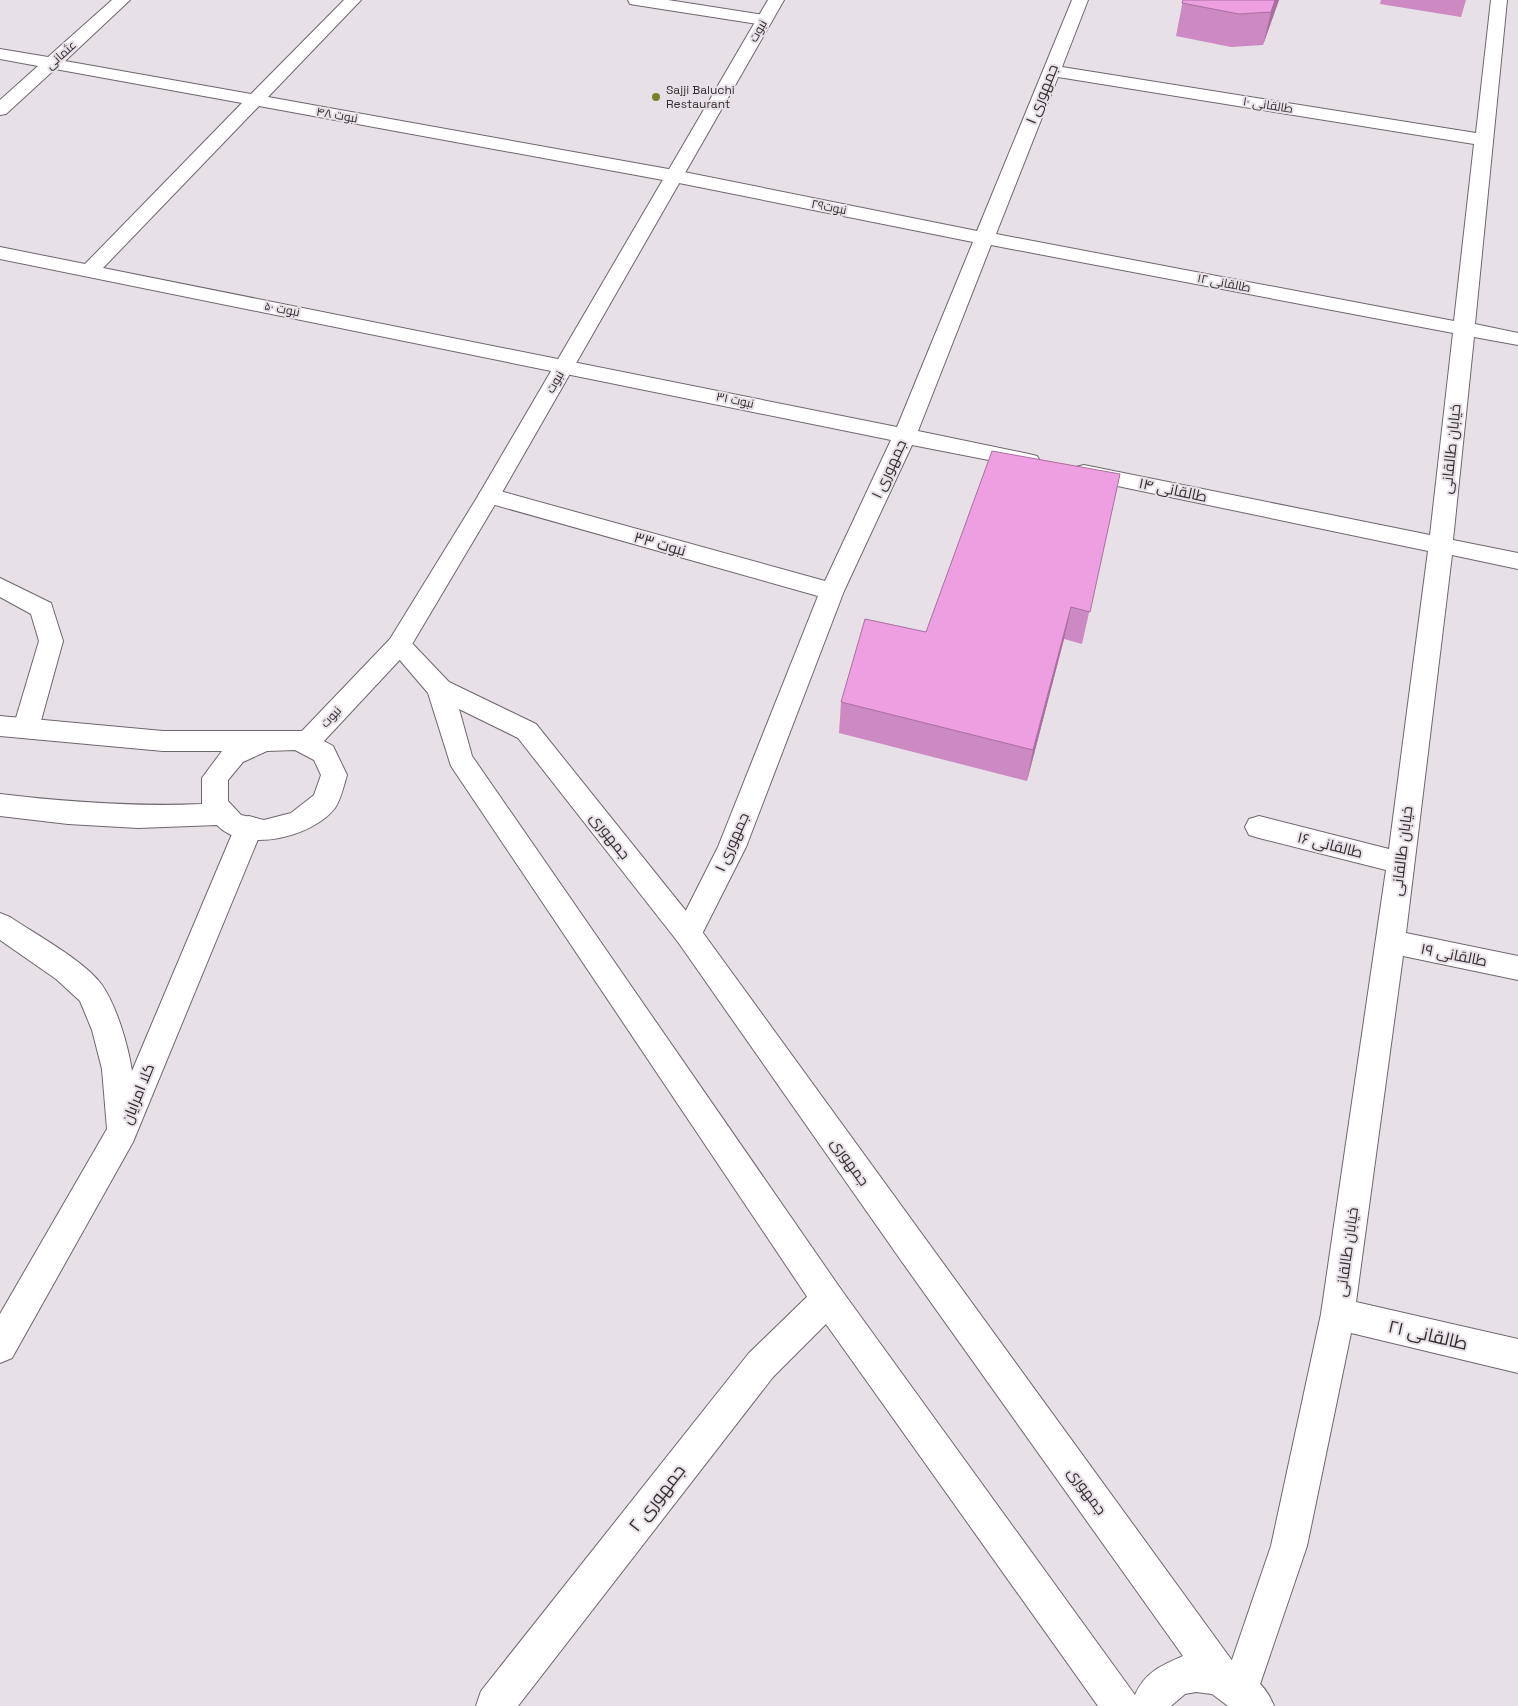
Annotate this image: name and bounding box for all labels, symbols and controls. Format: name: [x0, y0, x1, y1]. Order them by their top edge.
street label: نبوت: [745, 17, 771, 45]
street label: عثمانی: [42, 37, 80, 73]
street label: جمهوری ۱: [1021, 61, 1063, 127]
place label: Sajji Baluchi Restaurant: [666, 82, 735, 112]
marker: Sajji Baluchi Restaurant: [650, 91, 662, 103]
street label: طالقانی ۱۰: [1242, 93, 1294, 117]
street label: نبوت ۴۸: [315, 104, 359, 126]
street label: نبوت۲۹: [810, 196, 848, 218]
street label: طالقانی ۱۲: [1196, 270, 1252, 296]
street label: نبوت ۵۰: [263, 298, 301, 320]
street label: نبوت: [542, 368, 568, 396]
street label: نبوت ۳۱: [715, 388, 755, 412]
street label: خیابان طالقانی: [1436, 403, 1466, 495]
street label: جمهوری ۱: [867, 436, 911, 502]
street label: طالقانی ۱۴: [1137, 473, 1209, 507]
street label: نبوت ۳۳: [632, 527, 688, 560]
street label: نبوت: [317, 703, 345, 731]
street label: خیابان طالقانی: [1387, 805, 1417, 897]
street label: جمهوری: [585, 808, 635, 864]
street label: جمهوری ۱: [710, 809, 754, 875]
street label: طالقانی ۱۶: [1295, 827, 1365, 863]
street label: طالقانی ۱۹: [1419, 939, 1489, 971]
street label: کلا امرایان: [117, 1061, 159, 1127]
street label: جمهوری: [826, 1134, 874, 1190]
street label: خیابان طالقانی: [1331, 1206, 1363, 1298]
street label: طالقانی ۲۱: [1386, 1314, 1470, 1355]
street label: جمهوری ۲: [623, 1459, 690, 1536]
street label: جمهوری: [1063, 1463, 1111, 1519]

